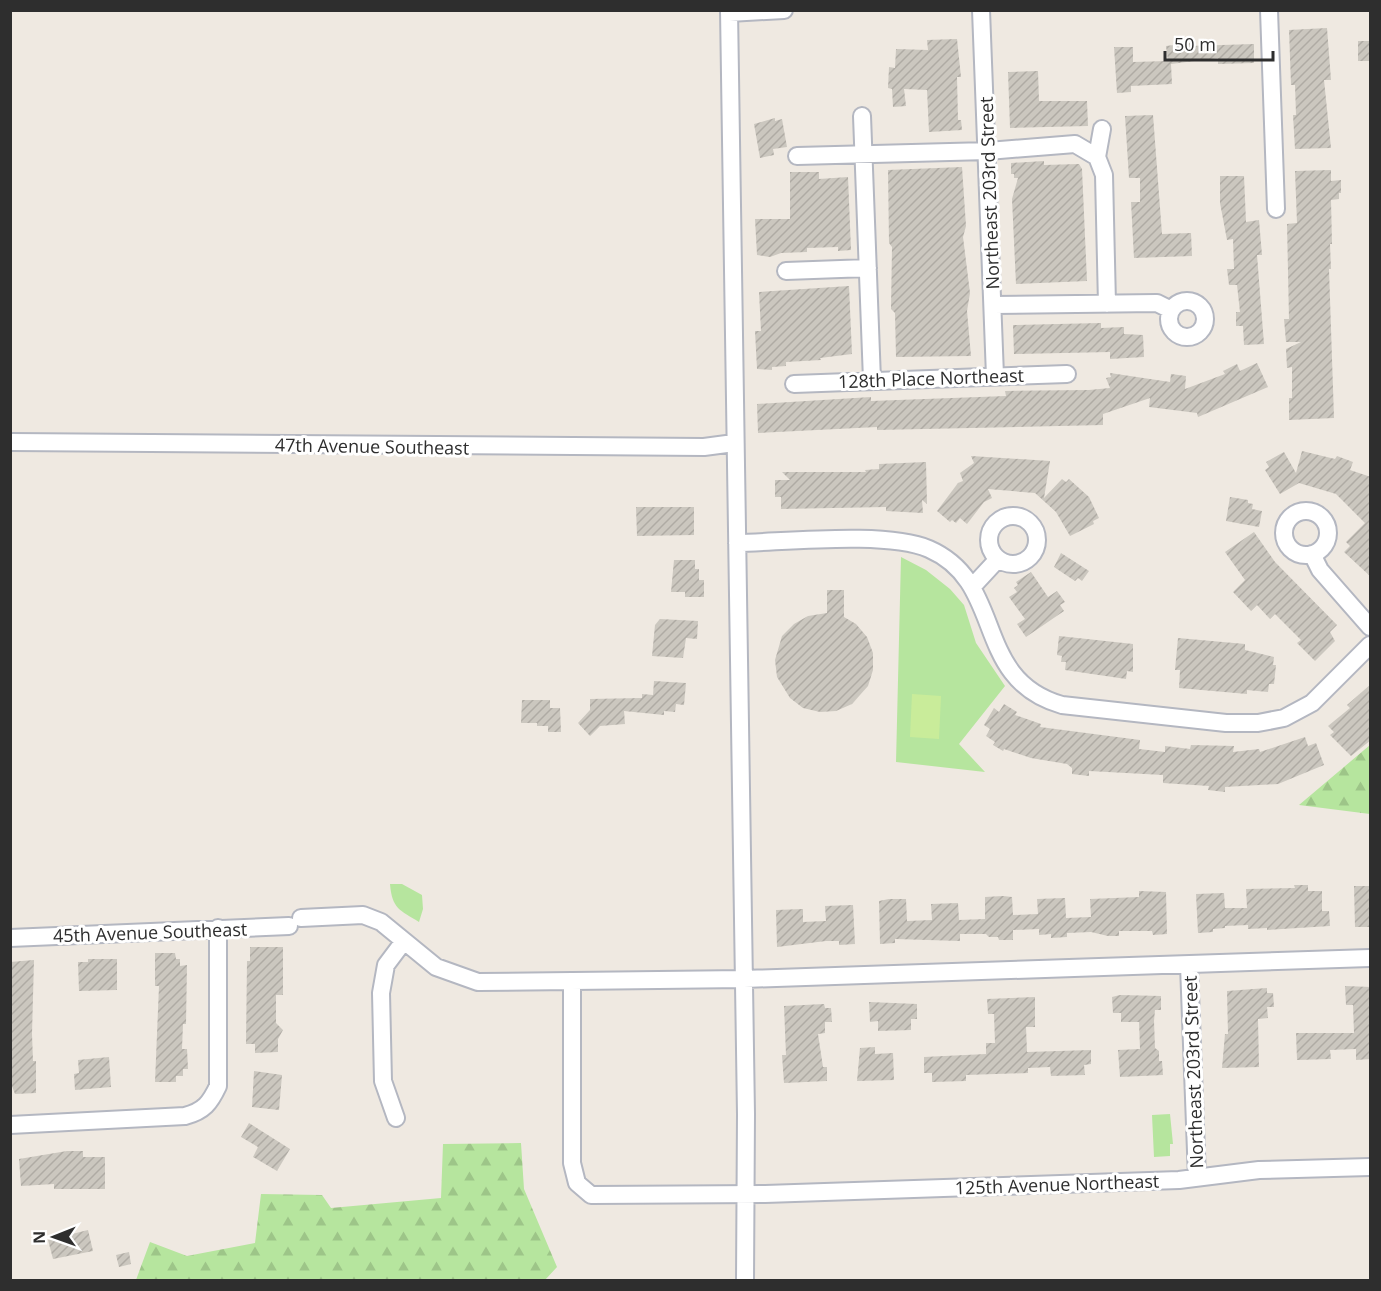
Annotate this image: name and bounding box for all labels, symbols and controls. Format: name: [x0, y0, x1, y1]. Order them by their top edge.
scale bar: [1165, 24, 1273, 62]
text: 50 m: [1174, 32, 1216, 56]
street label: Northeast 203rd Street: [974, 96, 1004, 290]
street label: 128th Place Northeast: [838, 363, 1024, 393]
street label: 47th Avenue Southeast: [275, 432, 469, 460]
street label: 45th Avenue Southeast: [52, 917, 248, 947]
street label: Northeast 203rd Street: [1178, 975, 1208, 1169]
street label: 125th Avenue Northeast: [954, 1168, 1160, 1200]
north arrow: [24, 1207, 84, 1267]
text: N: [28, 1231, 50, 1244]

